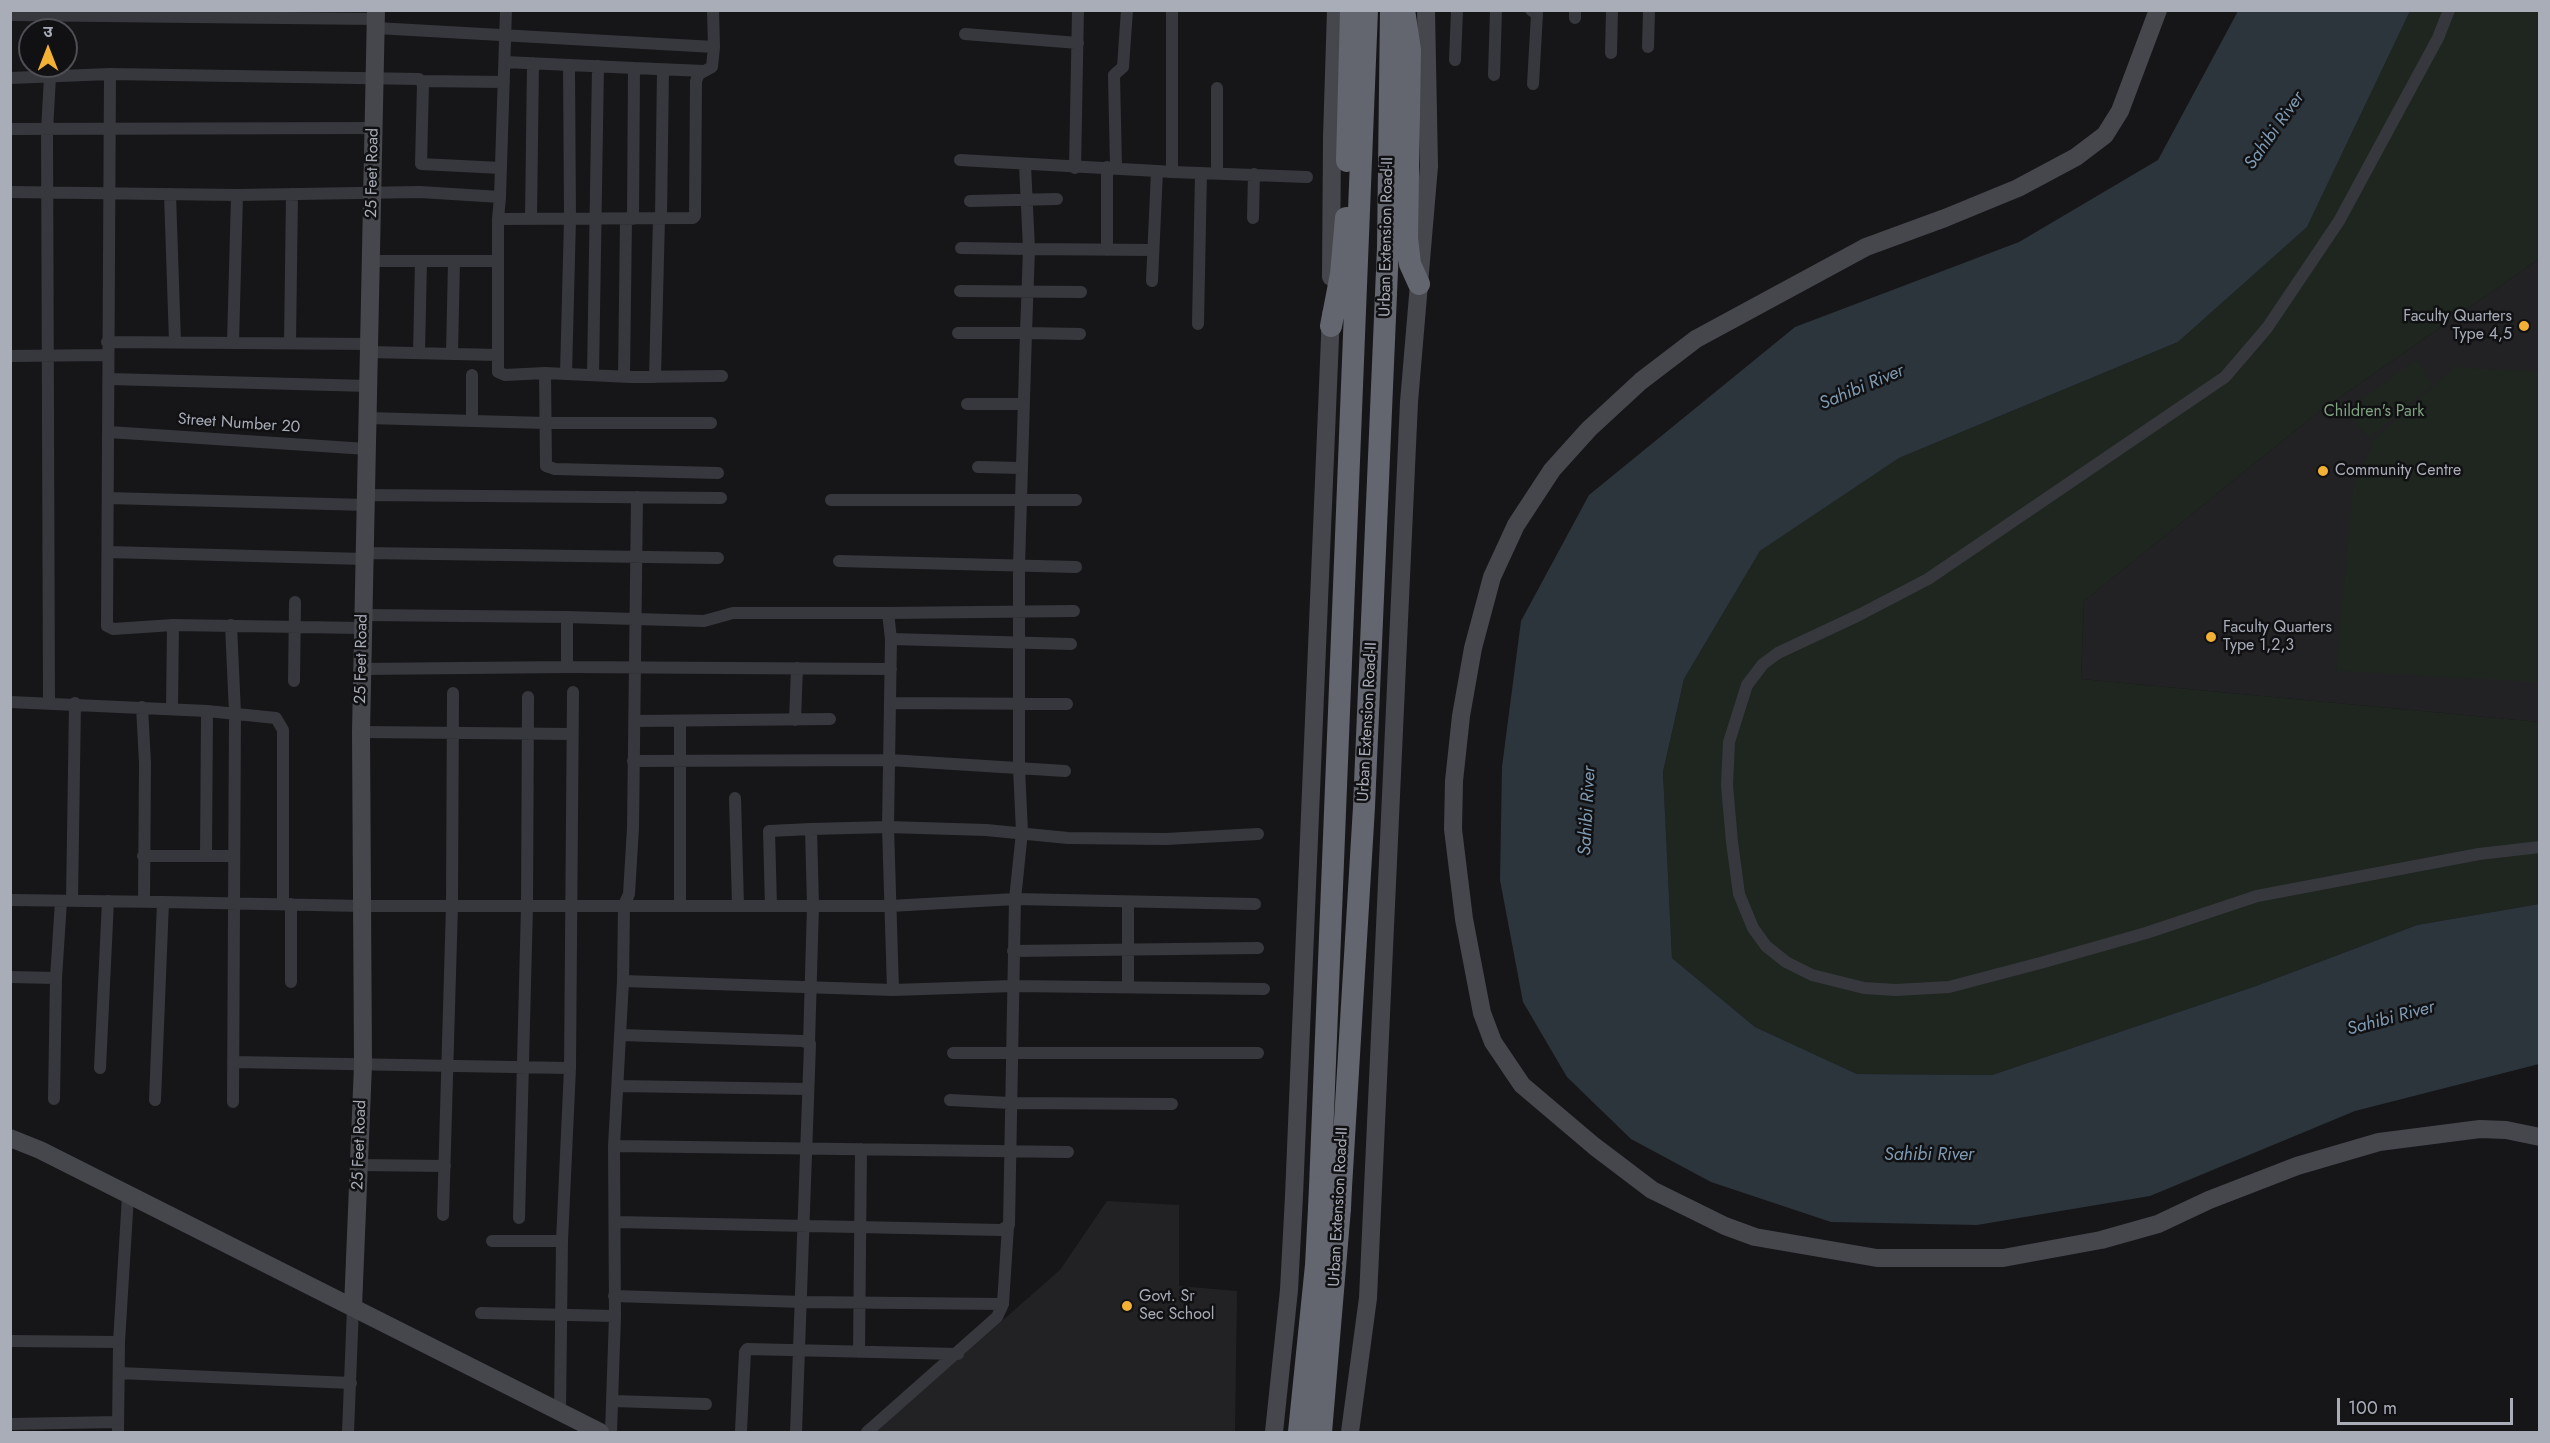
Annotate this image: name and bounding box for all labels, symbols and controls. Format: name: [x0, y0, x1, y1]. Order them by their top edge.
north arrow: [18, 18, 78, 78]
text: उ: [43, 20, 53, 43]
water label: Sahibi River: [2240, 88, 2310, 174]
street label: 25 Feet Road: [363, 128, 383, 218]
street label: Urban Extension Road-II: [1376, 157, 1398, 317]
place label: Faculty Quarters Type 4,5: [2403, 307, 2512, 345]
marker: Faculty Quarters Type 4,5: [2517, 319, 2531, 333]
water label: Sahibi River: [1816, 361, 1908, 415]
park label: Children's Park: [2324, 402, 2424, 422]
street label: Street Number 20: [177, 410, 301, 438]
place label: Community Centre: [2335, 461, 2461, 481]
marker: Community Centre: [2316, 464, 2330, 478]
street label: 25 Feet Road: [352, 614, 372, 704]
place label: Faculty Quarters Type 1,2,3: [2223, 618, 2332, 656]
marker: Faculty Quarters Type 1,2,3: [2204, 630, 2218, 644]
street label: Urban Extension Road-II: [1354, 642, 1382, 802]
water label: Sahibi River: [1575, 766, 1601, 856]
water label: Sahibi River: [2345, 997, 2437, 1041]
street label: 25 Feet Road: [349, 1100, 371, 1190]
street label: Urban Extension Road-II: [1325, 1127, 1353, 1287]
water label: Sahibi River: [1884, 1145, 1974, 1167]
place label: Govt. Sr Sec School: [1139, 1287, 1214, 1325]
marker: Govt. Sr Sec School: [1120, 1299, 1134, 1313]
scale bar: [2340, 1386, 2516, 1424]
text: 100 m: [2348, 1395, 2397, 1421]

